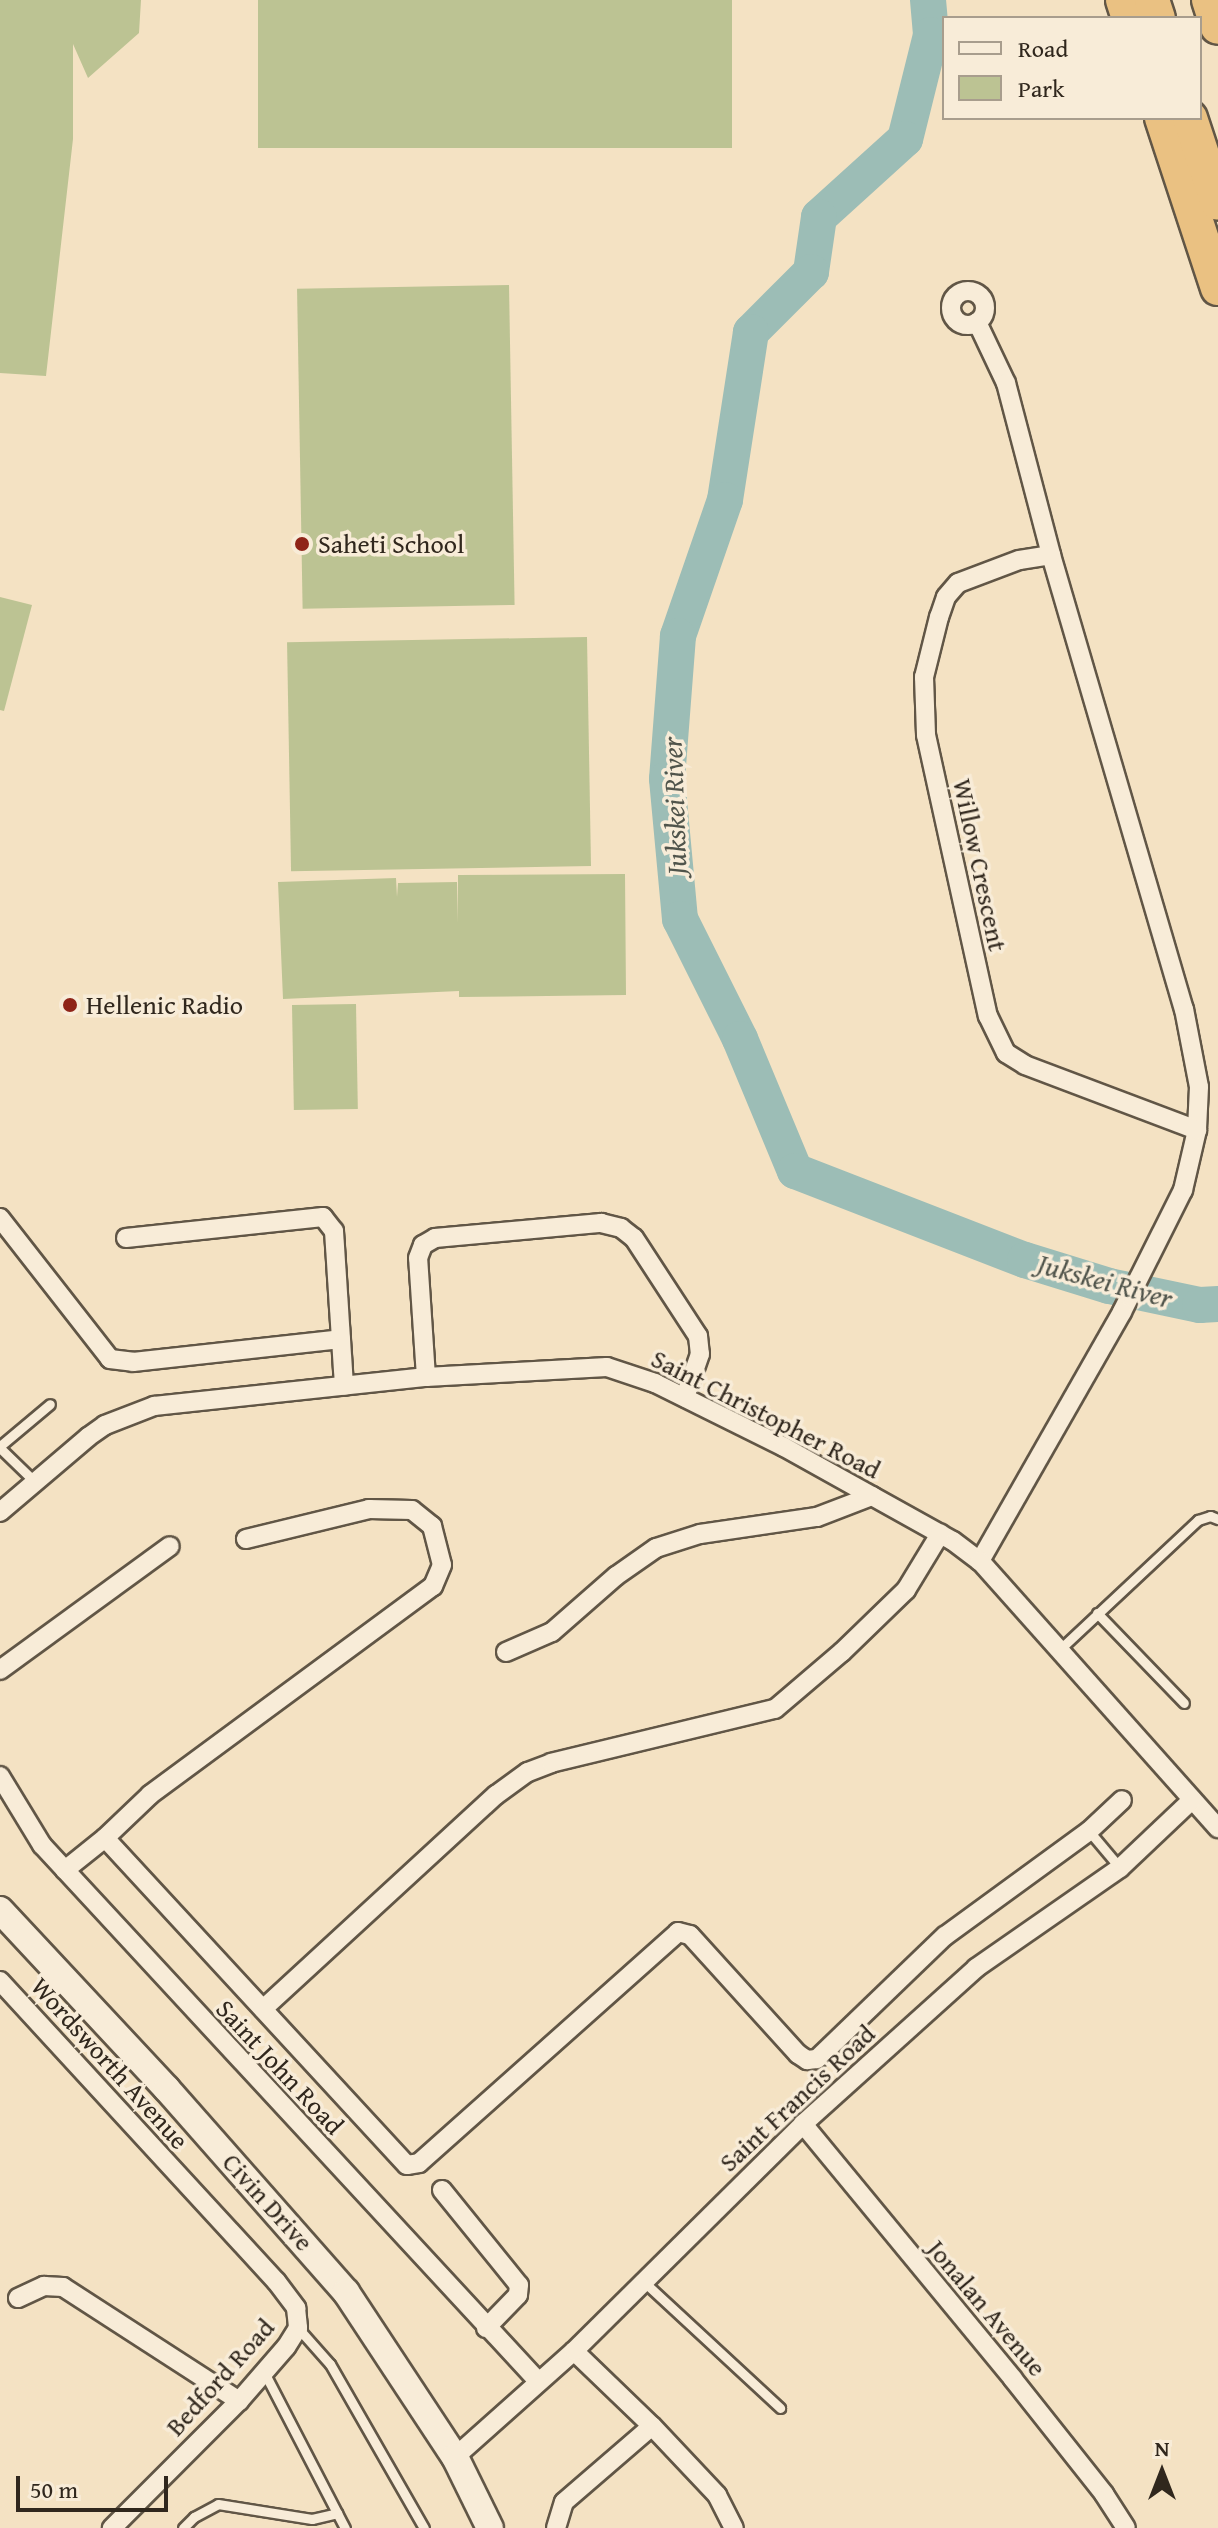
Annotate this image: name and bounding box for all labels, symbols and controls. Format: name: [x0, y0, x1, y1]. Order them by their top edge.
legend: [942, 16, 1202, 120]
text: Road: [1018, 31, 1068, 66]
text: Park: [1018, 71, 1064, 106]
place label: Saheti School: [318, 528, 464, 560]
marker: Saheti School: [293, 535, 311, 553]
water label: Jukskei River: [655, 736, 693, 876]
street label: Willow Crescent: [946, 776, 1014, 954]
place label: Hellenic Radio: [86, 989, 243, 1021]
marker: Hellenic Radio: [61, 996, 79, 1014]
water label: Jukskei River: [1034, 1247, 1176, 1315]
street label: Saint Christopher Road: [646, 1343, 886, 1485]
street label: Wordsworth Avenue: [25, 1971, 195, 2155]
street label: Saint John Road: [210, 1993, 350, 2141]
street label: Saint Francis Road: [713, 2018, 881, 2178]
street label: Civin Drive: [216, 2147, 320, 2257]
street label: Jonalan Avenue: [921, 2234, 1053, 2382]
street label: Bedford Road: [159, 2312, 281, 2442]
north arrow: [1122, 2432, 1202, 2512]
text: N: [1155, 2432, 1169, 2464]
scale bar: [20, 2460, 172, 2510]
text: 50 m: [30, 2472, 78, 2507]

